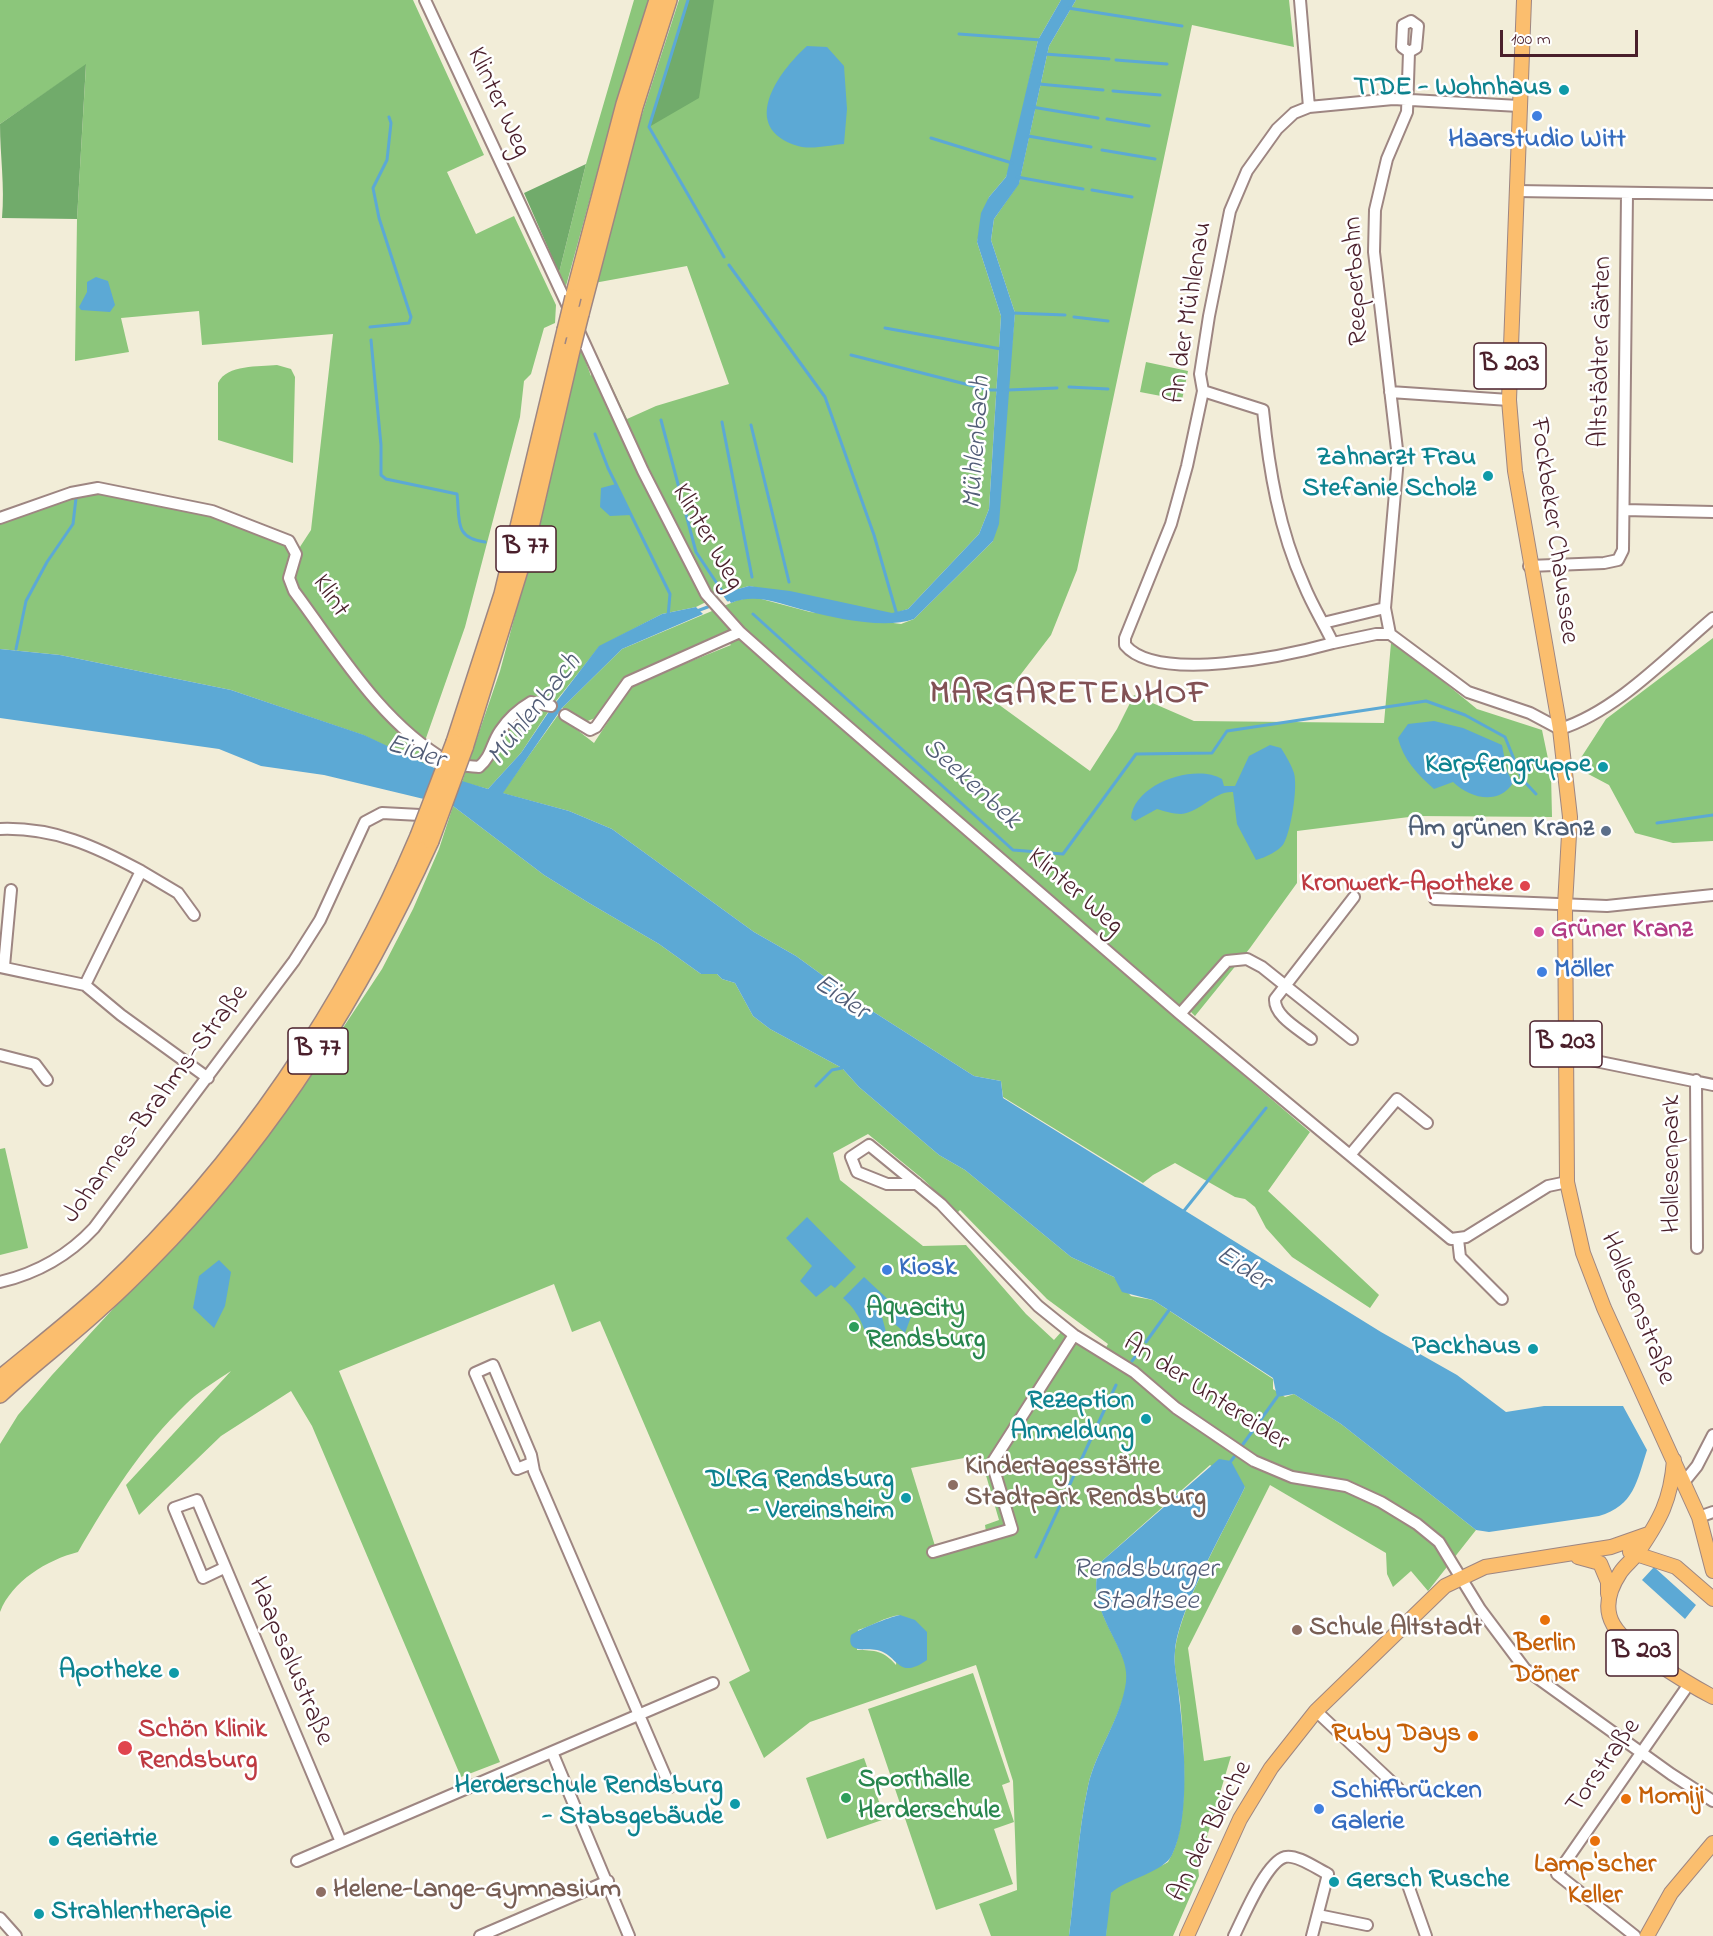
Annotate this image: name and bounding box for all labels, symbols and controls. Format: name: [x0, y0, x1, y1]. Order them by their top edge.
scale bar: [1503, 18, 1641, 56]
text: 100 m: [1511, 27, 1551, 53]
street label: Klinter Weg: [458, 43, 536, 163]
place label: TIDE - Wohnhaus: [1354, 74, 1552, 106]
marker: TIDE - Wohnhaus: [1557, 83, 1571, 97]
marker: Haarstudio Witt: [1530, 109, 1544, 123]
place label: Haarstudio Witt: [1448, 126, 1626, 158]
street label: Reeperbahn: [1338, 216, 1378, 346]
street label: An der Mühlenau: [1161, 220, 1221, 406]
street label: Altstädter Gärten: [1585, 256, 1621, 448]
road number: B 203: [1474, 343, 1546, 389]
water label: Mühlenbach: [958, 376, 1000, 510]
street label: Fockbeker Chaussee: [1520, 416, 1584, 646]
place label: Zahnarzt Frau Stefanie Scholz: [1302, 444, 1476, 507]
marker: Zahnarzt Frau Stefanie Scholz: [1481, 469, 1495, 483]
street label: Klinter Weg: [663, 479, 749, 597]
road number: B 77: [496, 526, 556, 572]
street label: Klint: [303, 569, 355, 625]
water label: Mühlenbach: [482, 648, 590, 774]
district label: MARGARETENHOF: [930, 677, 1210, 717]
water label: Eider: [382, 729, 448, 779]
water label: Seekenbek: [914, 732, 1026, 838]
place label: Karpfengruppe: [1425, 751, 1591, 783]
marker: Karpfengruppe: [1596, 760, 1610, 774]
place label: Am grünen Kranz: [1408, 815, 1594, 847]
marker: Am grünen Kranz: [1599, 824, 1613, 838]
street label: Klinter Weg: [1019, 842, 1129, 944]
place label: Kronwerk-Apotheke: [1301, 870, 1513, 902]
marker: Kronwerk-Apotheke: [1518, 879, 1532, 893]
place label: Grüner Kranz: [1551, 916, 1693, 948]
marker: Grüner Kranz: [1532, 925, 1546, 939]
place label: Möller: [1554, 956, 1613, 988]
marker: Möller: [1535, 965, 1549, 979]
water label: Eider: [806, 969, 874, 1029]
street label: Johannes-Brahms-Straße: [57, 979, 257, 1231]
road number: B 203: [1530, 1021, 1602, 1067]
road number: B 77: [288, 1028, 348, 1074]
street label: Hollesenpark: [1658, 1095, 1690, 1233]
street label: Hollesenstraße: [1591, 1228, 1681, 1390]
water label: Eider: [1208, 1240, 1276, 1300]
place label: Kiosk: [899, 1254, 957, 1286]
marker: Kiosk: [880, 1263, 894, 1277]
place label: Aquacity Rendsburg: [866, 1295, 985, 1358]
marker: Aquacity Rendsburg: [847, 1320, 861, 1334]
street label: An der Untereider: [1116, 1328, 1294, 1460]
place label: Packhaus: [1412, 1333, 1521, 1365]
marker: Packhaus: [1526, 1342, 1540, 1356]
place label: Rezeption Anmeldung: [1010, 1387, 1134, 1450]
marker: Rezeption Anmeldung: [1139, 1412, 1153, 1426]
place label: Kindertagesstätte Stadtpark Rendsburg: [965, 1453, 1206, 1516]
place label: DLRG Rendsburg - Vereinsheim: [706, 1466, 894, 1529]
marker: Kindertagesstätte Stadtpark Rendsburg: [946, 1478, 960, 1492]
marker: DLRG Rendsburg - Vereinsheim: [899, 1491, 913, 1505]
water label: Rendsburger Stadtsee: [1072, 1554, 1218, 1620]
street label: Haapsalustraße: [239, 1573, 339, 1751]
marker: Berlin Döner: [1538, 1613, 1552, 1627]
place label: Schule Altstadt: [1309, 1614, 1482, 1646]
marker: Schule Altstadt: [1290, 1623, 1304, 1637]
place label: Berlin Döner: [1511, 1630, 1579, 1693]
road number: B 203: [1606, 1630, 1678, 1676]
place label: Apotheke: [59, 1657, 162, 1689]
marker: Apotheke: [167, 1666, 181, 1680]
street label: Torstraße: [1561, 1713, 1649, 1821]
place label: Schön Klinik Rendsburg: [138, 1716, 267, 1779]
place label: Ruby Days: [1332, 1720, 1461, 1752]
marker: Ruby Days: [1466, 1729, 1480, 1743]
marker: Schön Klinik Rendsburg: [116, 1739, 134, 1757]
street label: An der Bleiche: [1163, 1756, 1261, 1908]
place label: Sporthalle Herderschule: [858, 1766, 1000, 1829]
place label: Herderschule Rendsburg - Stabsgebäude: [455, 1772, 723, 1835]
place label: Schiffbrücken Galerie: [1331, 1777, 1482, 1840]
place label: Momiji: [1638, 1783, 1705, 1815]
marker: Sporthalle Herderschule: [839, 1791, 853, 1805]
marker: Momiji: [1619, 1792, 1633, 1806]
marker: Herderschule Rendsburg - Stabsgebäude: [728, 1797, 742, 1811]
marker: Schiffbrücken Galerie: [1312, 1802, 1326, 1816]
place label: Geriatrie: [66, 1825, 157, 1857]
marker: Geriatrie: [47, 1834, 61, 1848]
marker: Lamp'scher Keller: [1588, 1834, 1602, 1848]
place label: Lamp'scher Keller: [1534, 1851, 1656, 1914]
place label: Gersch Rusche: [1346, 1866, 1510, 1898]
marker: Gersch Rusche: [1327, 1875, 1341, 1889]
place label: Helene-Lange-Gymnasium: [333, 1876, 621, 1908]
marker: Helene-Lange-Gymnasium: [314, 1885, 328, 1899]
place label: Strahlentherapie: [51, 1898, 232, 1930]
marker: Strahlentherapie: [32, 1907, 46, 1921]

